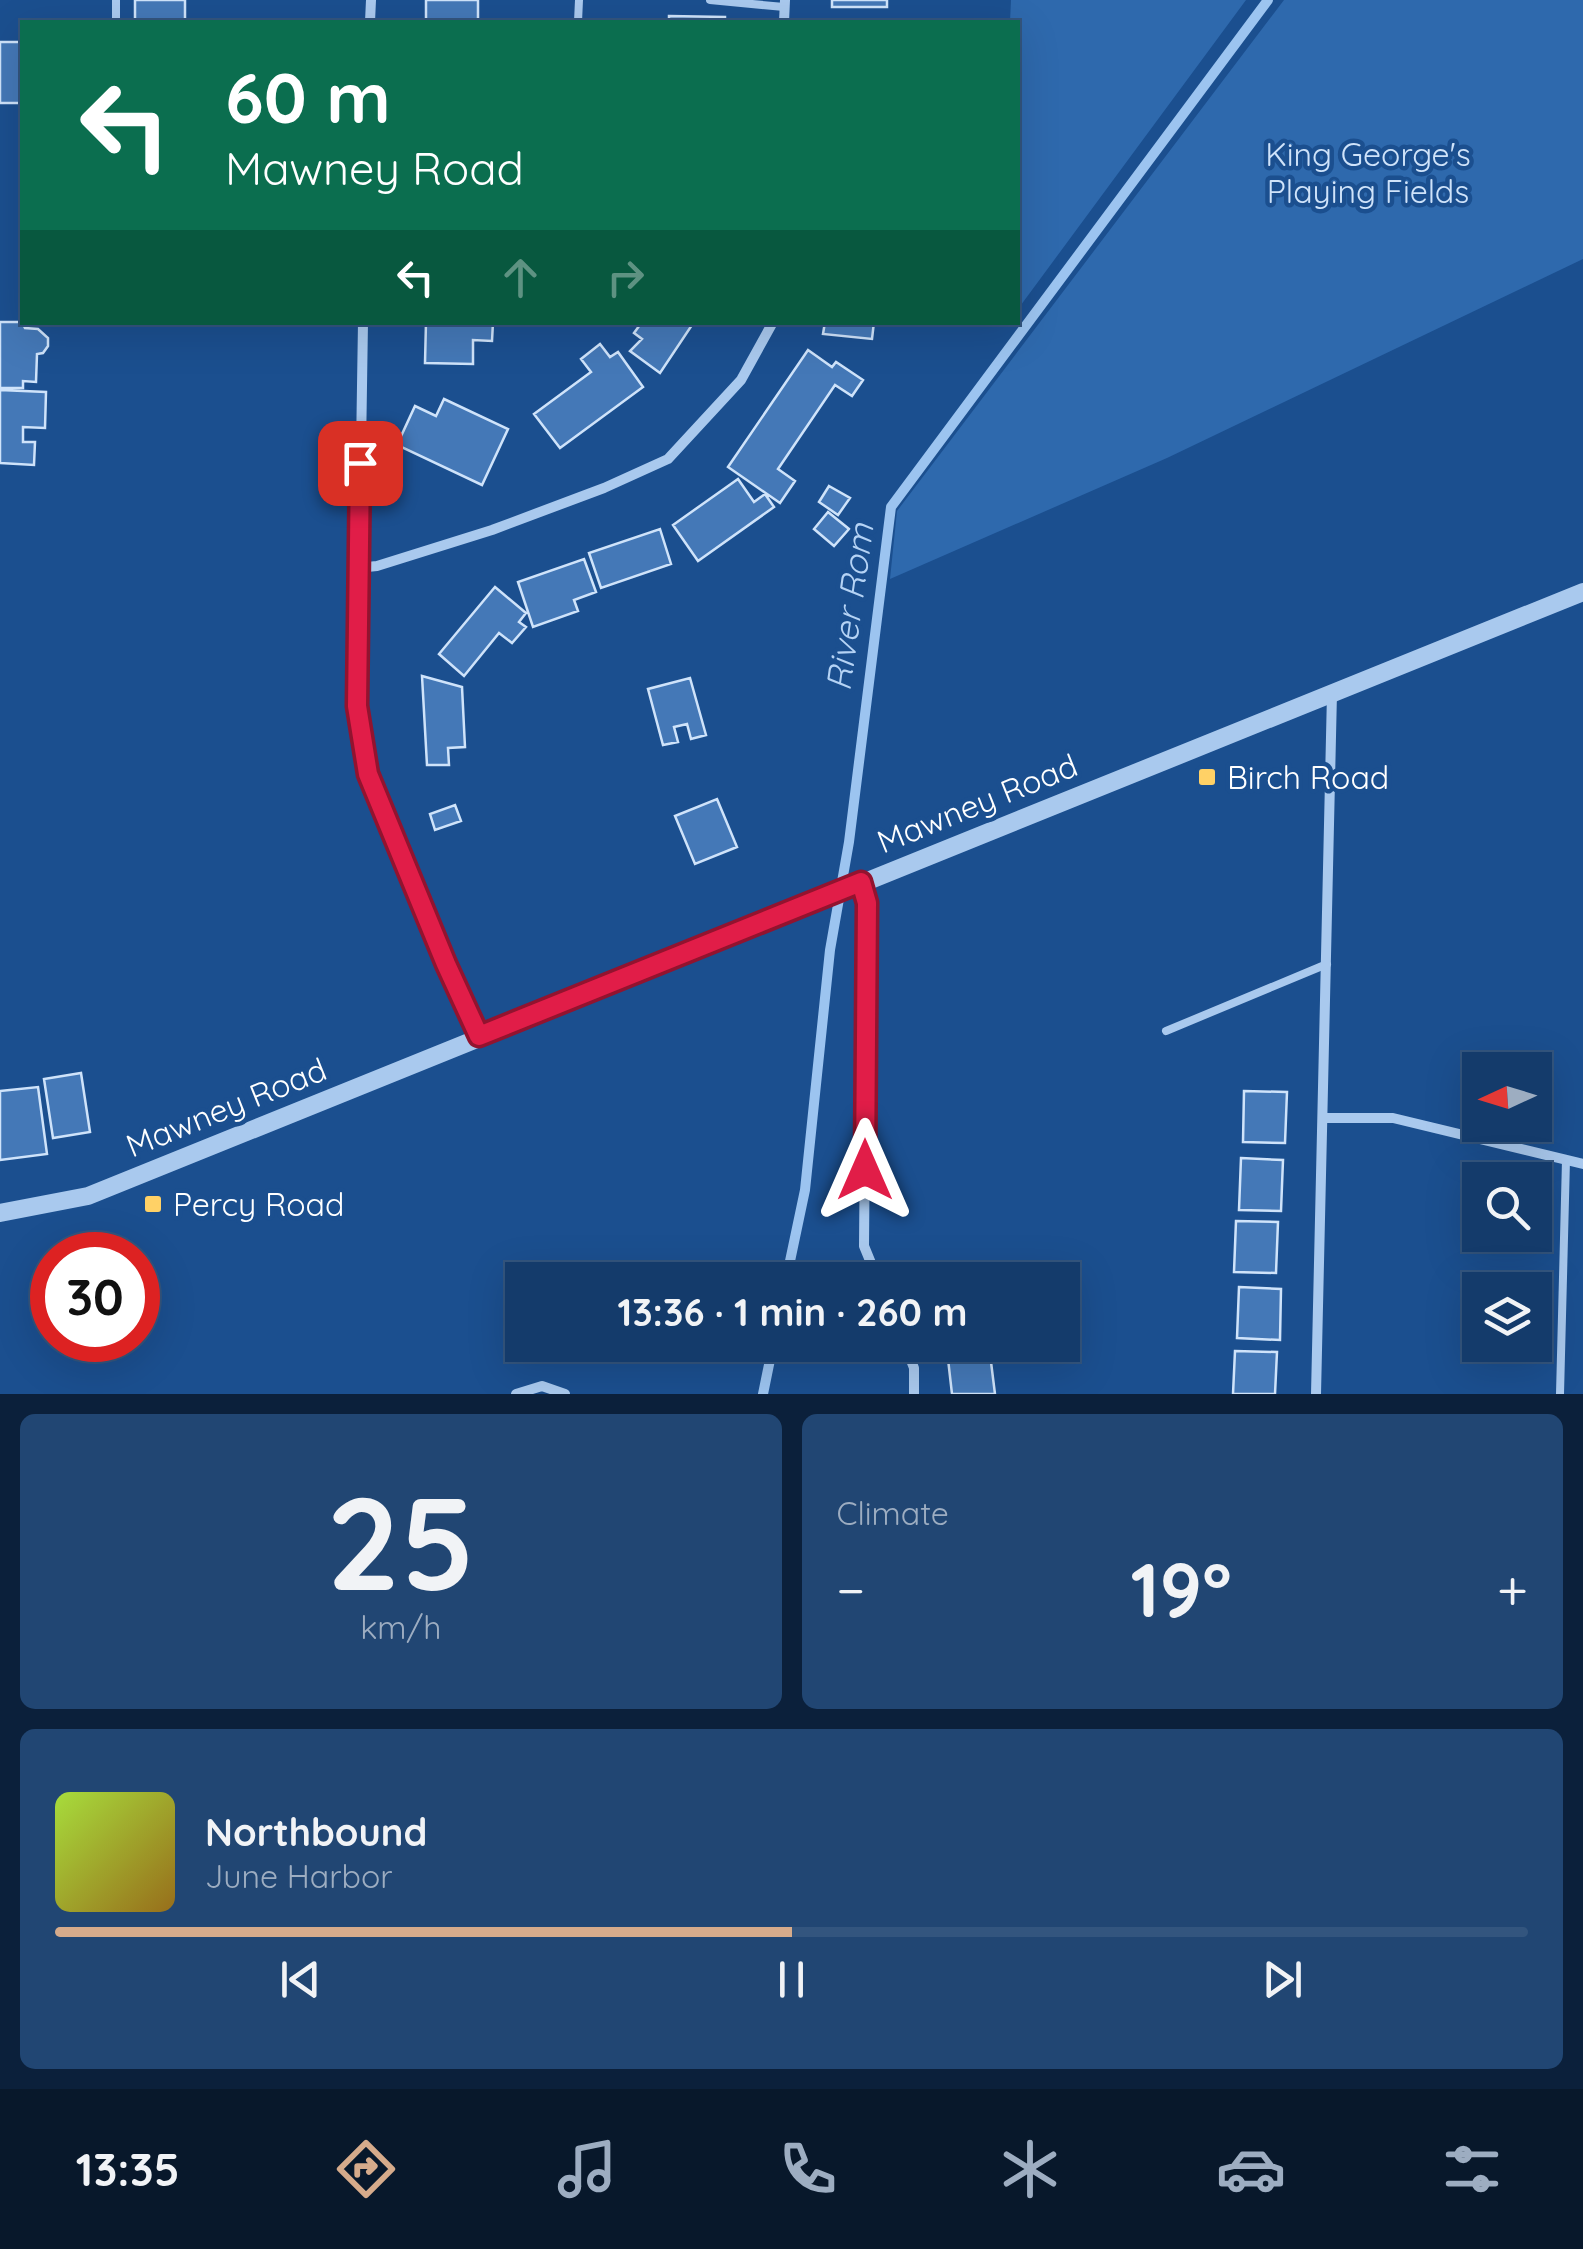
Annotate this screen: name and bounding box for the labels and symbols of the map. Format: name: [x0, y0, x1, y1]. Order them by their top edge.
park label: King George's Playing Fields: [1265, 134, 1471, 211]
pin: [318, 421, 403, 506]
water label: River Rom: [815, 519, 883, 693]
street label: Mawney Road: [871, 745, 1083, 861]
place label: Birch Road: [1227, 757, 1389, 797]
marker: Birch Road: [1196, 766, 1218, 788]
street label: Mawney Road: [120, 1049, 332, 1165]
north arrow: [1462, 1052, 1552, 1142]
position arrow: [813, 1118, 917, 1222]
place label: Percy Road: [173, 1184, 344, 1224]
marker: Percy Road: [142, 1193, 164, 1215]
speed limit sign: 30: [30, 1232, 160, 1362]

